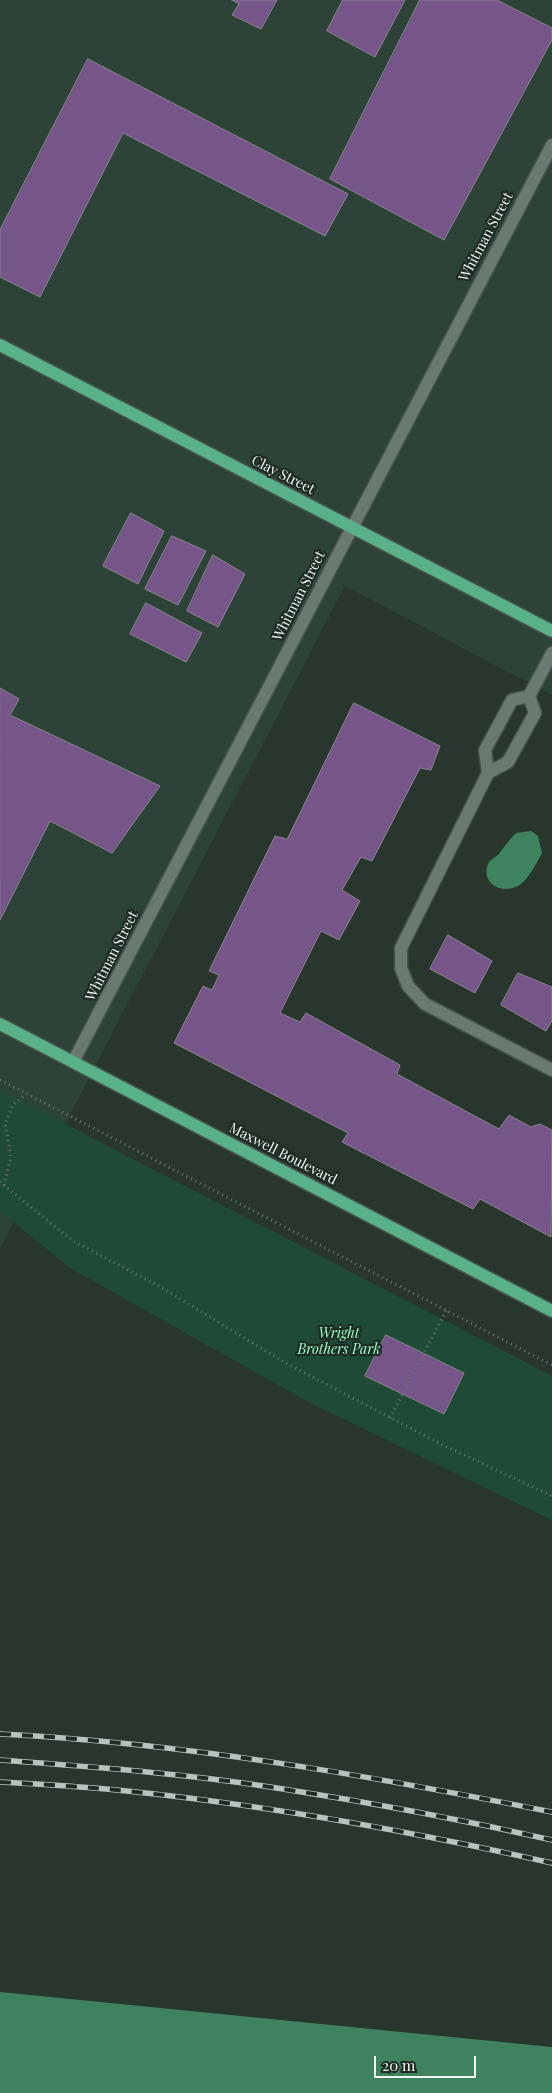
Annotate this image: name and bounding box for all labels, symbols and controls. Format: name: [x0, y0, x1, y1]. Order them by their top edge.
street label: Whitman Street: [455, 189, 517, 285]
street label: Clay Street: [249, 452, 317, 498]
street label: Whitman Street: [269, 548, 329, 644]
street label: Whitman Street: [82, 908, 142, 1004]
street label: Maxwell Boulevard: [226, 1120, 340, 1188]
park label: Wright Brothers Park: [297, 1326, 381, 1358]
scale bar: [377, 2046, 480, 2078]
text: 20 m: [382, 2055, 415, 2075]

